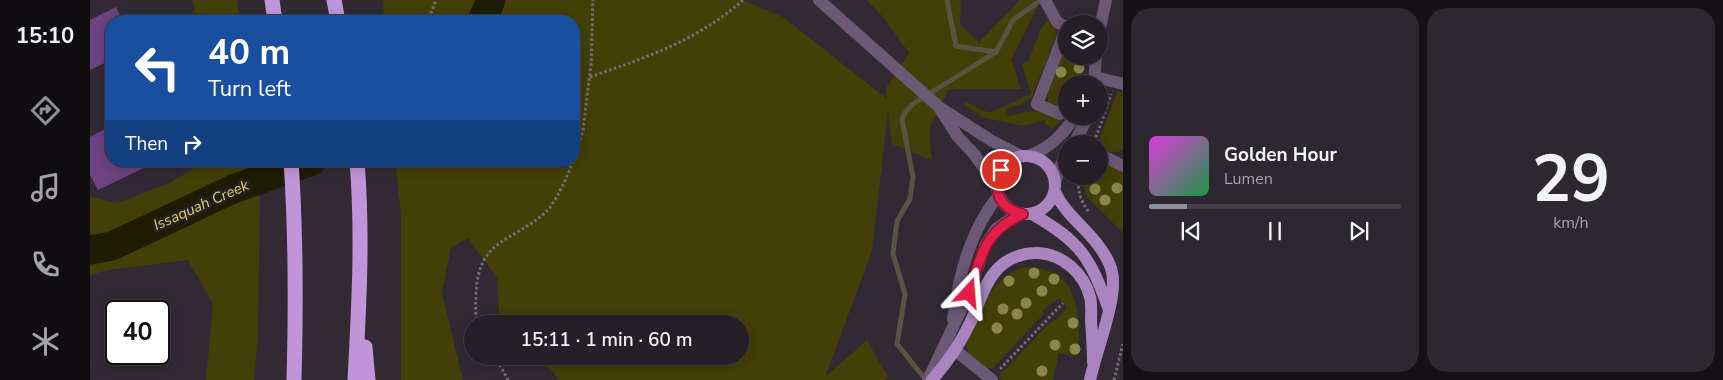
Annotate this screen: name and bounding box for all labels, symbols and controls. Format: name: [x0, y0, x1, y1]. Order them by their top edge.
map controls: [1058, 15, 1108, 185]
button: layers: [1058, 15, 1108, 65]
text: 15:10: [16, 21, 74, 51]
text: 40 m: [208, 29, 290, 76]
icon: left: [125, 35, 190, 100]
text: Turn left: [208, 74, 291, 104]
button: +: [1058, 75, 1108, 125]
icon: directions: [28, 93, 63, 128]
icon: right: [178, 130, 206, 158]
text: Then: [125, 131, 168, 157]
button: −: [1058, 135, 1108, 185]
text: 29: [1532, 135, 1610, 224]
text: Golden Hour: [1224, 142, 1337, 168]
pin: [980, 149, 1022, 191]
icon: arrive: [987, 156, 1015, 184]
text: Lumen: [1224, 168, 1273, 190]
icon: music: [28, 170, 63, 205]
water label: Issaquah Creek: [150, 175, 252, 235]
text: km/h: [1553, 212, 1589, 234]
icon: previous: [1177, 217, 1205, 245]
icon: pause: [1261, 217, 1289, 245]
icon: next: [1345, 217, 1373, 245]
icon: phone: [28, 247, 63, 282]
position arrow: [942, 266, 994, 318]
speed limit sign: 40: [105, 300, 170, 365]
icon: climate: [28, 324, 63, 359]
text: 15:11 · 1 min · 60 m: [521, 327, 692, 353]

